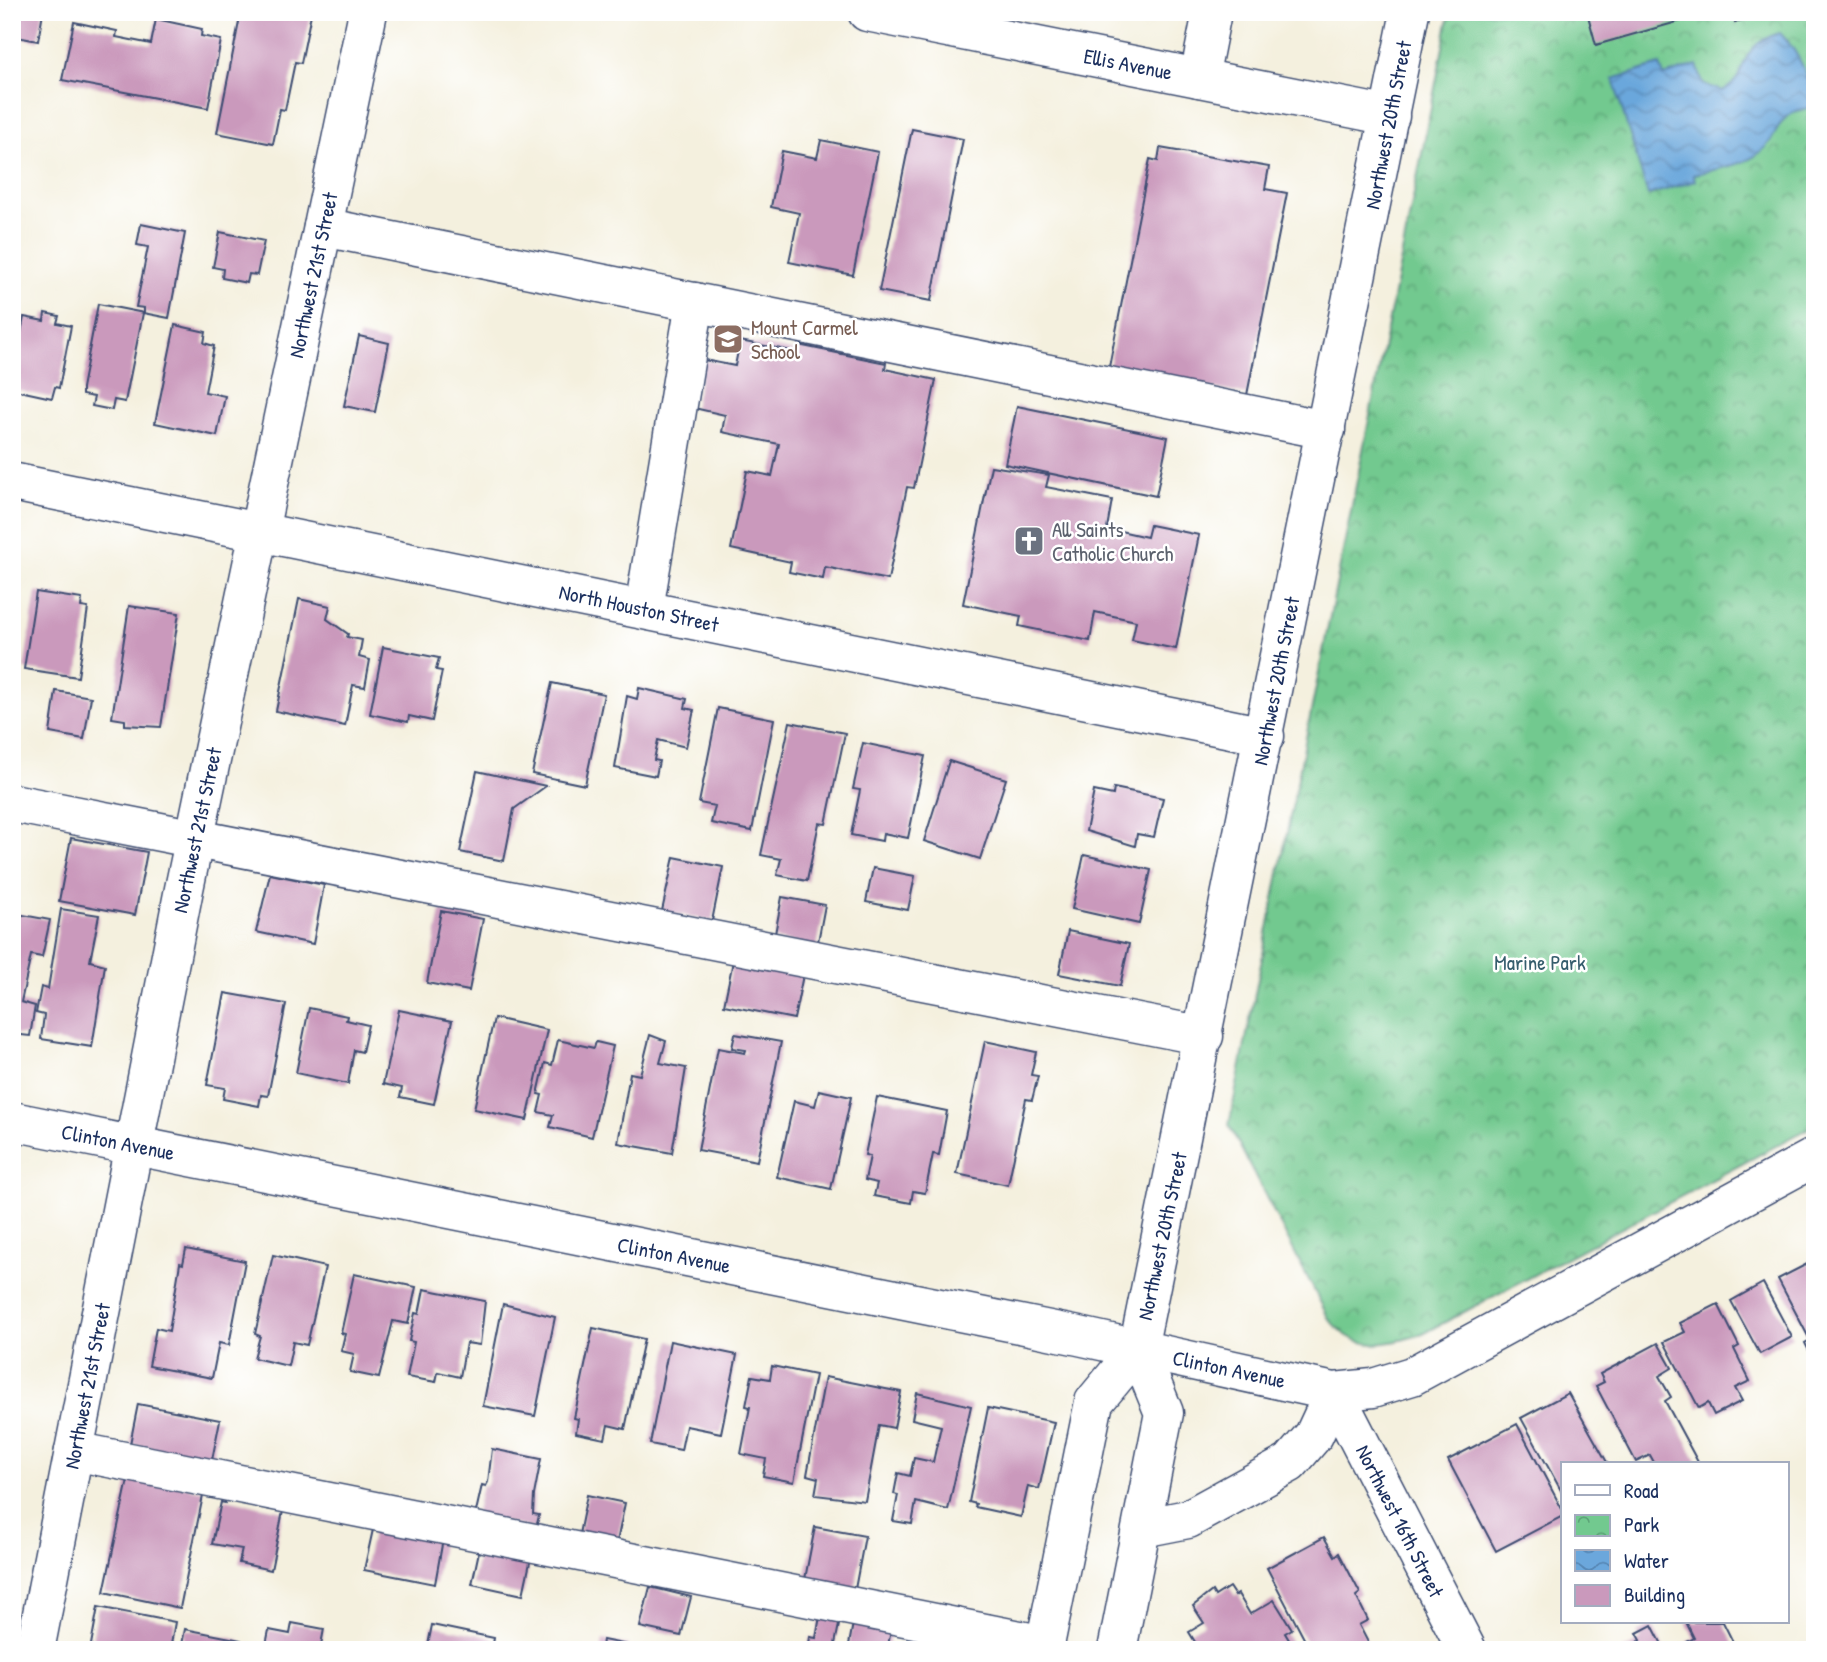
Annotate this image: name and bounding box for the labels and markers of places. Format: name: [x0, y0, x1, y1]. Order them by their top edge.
place label: Mount Carmel School: [751, 313, 858, 366]
school or university icon: Mount Carmel School: [711, 322, 745, 356]
place label: All Saints Catholic Church: [1052, 515, 1173, 568]
church icon: All Saints Catholic Church: [1012, 524, 1046, 558]

